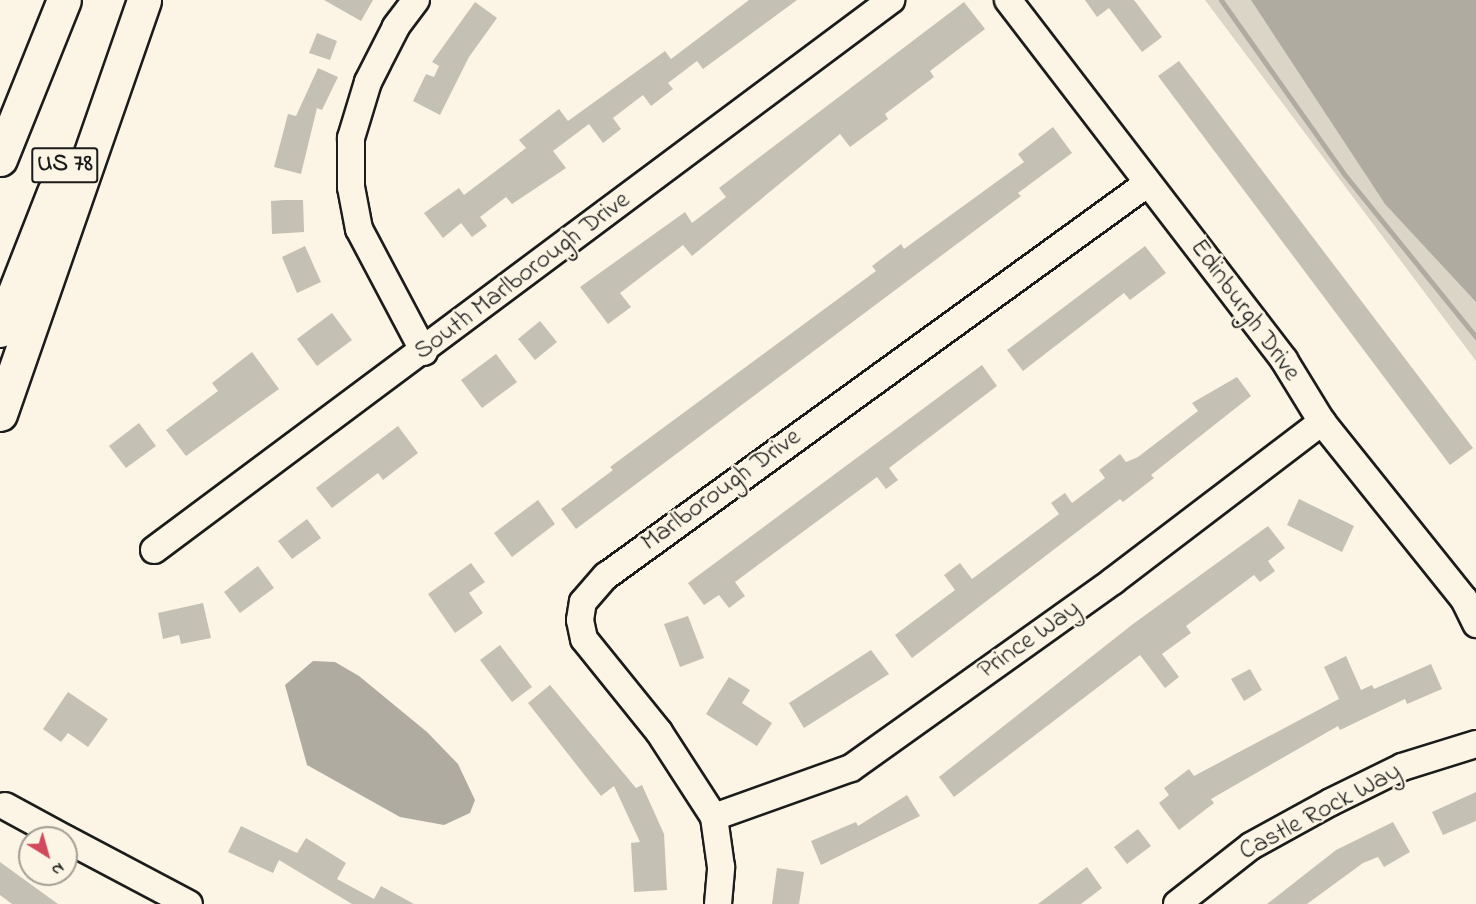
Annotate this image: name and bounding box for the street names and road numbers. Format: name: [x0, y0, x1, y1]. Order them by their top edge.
road number: US 78: [31, 144, 100, 186]
street label: South Marlborough Drive: [409, 186, 637, 368]
street label: Edinburgh Drive: [1182, 234, 1306, 388]
street label: Marlborough Drive: [636, 423, 808, 559]
street label: Prince Way: [973, 595, 1087, 687]
street label: Castle Rock Way: [1235, 757, 1407, 869]

